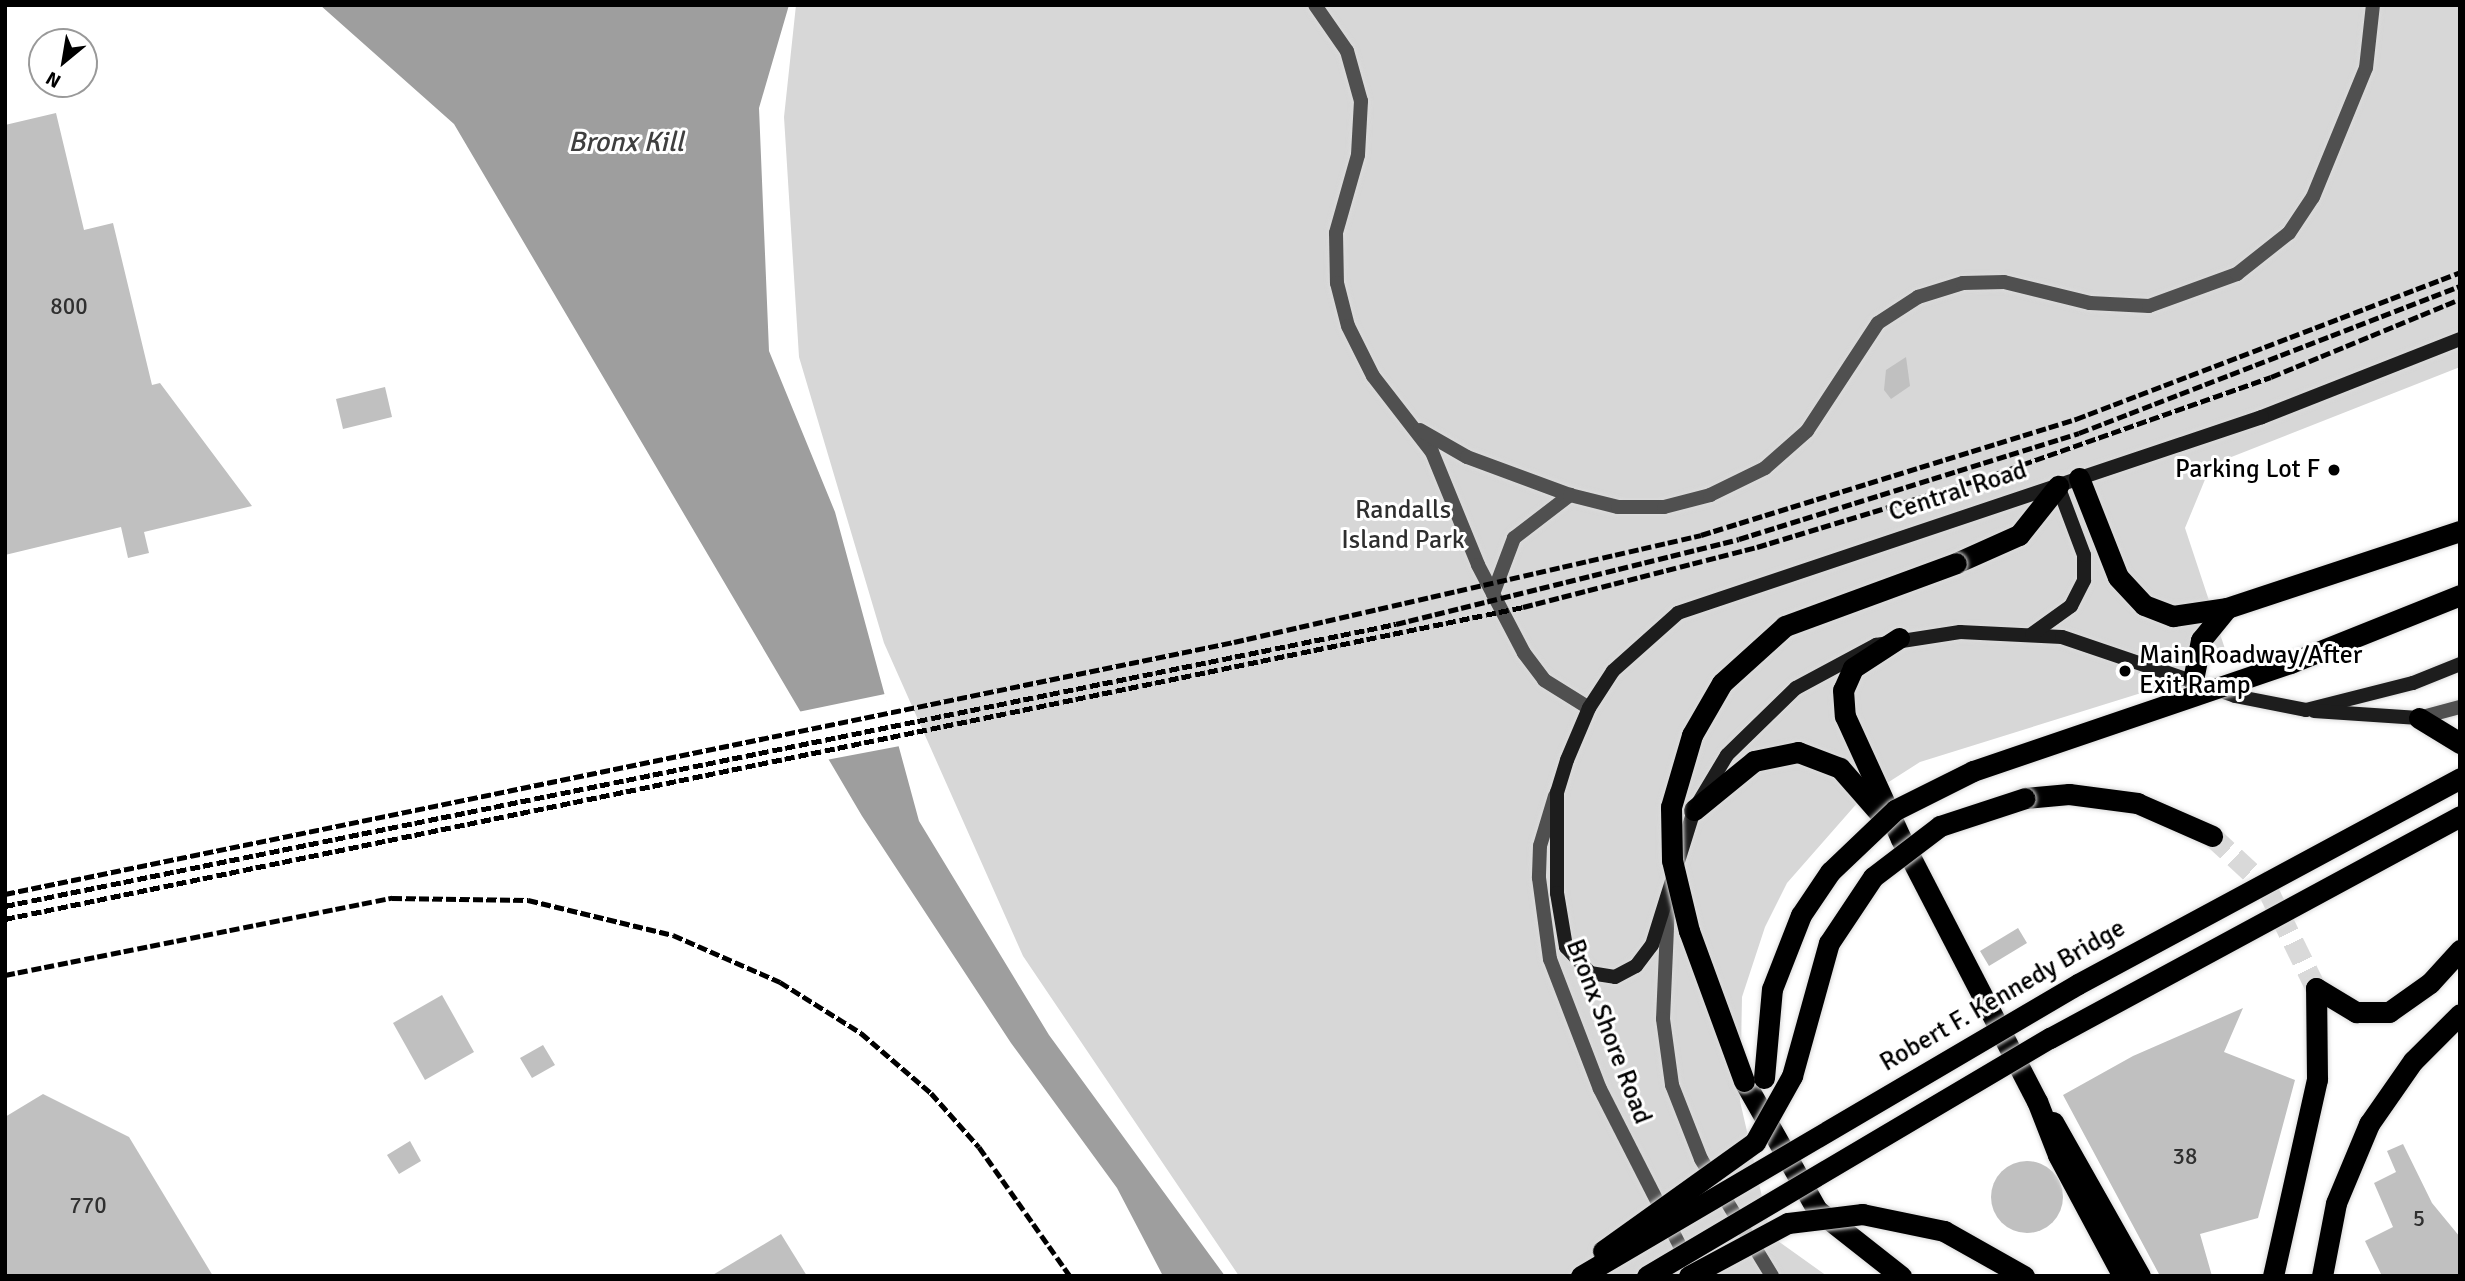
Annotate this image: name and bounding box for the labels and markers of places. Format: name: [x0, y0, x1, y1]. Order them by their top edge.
place label: Parking Lot F: [2175, 454, 2320, 486]
marker: Parking Lot F: [2326, 462, 2342, 478]
place label: Main Roadway/After Exit Ramp: [2139, 640, 2362, 702]
marker: Main Roadway/After Exit Ramp: [2117, 663, 2133, 679]

